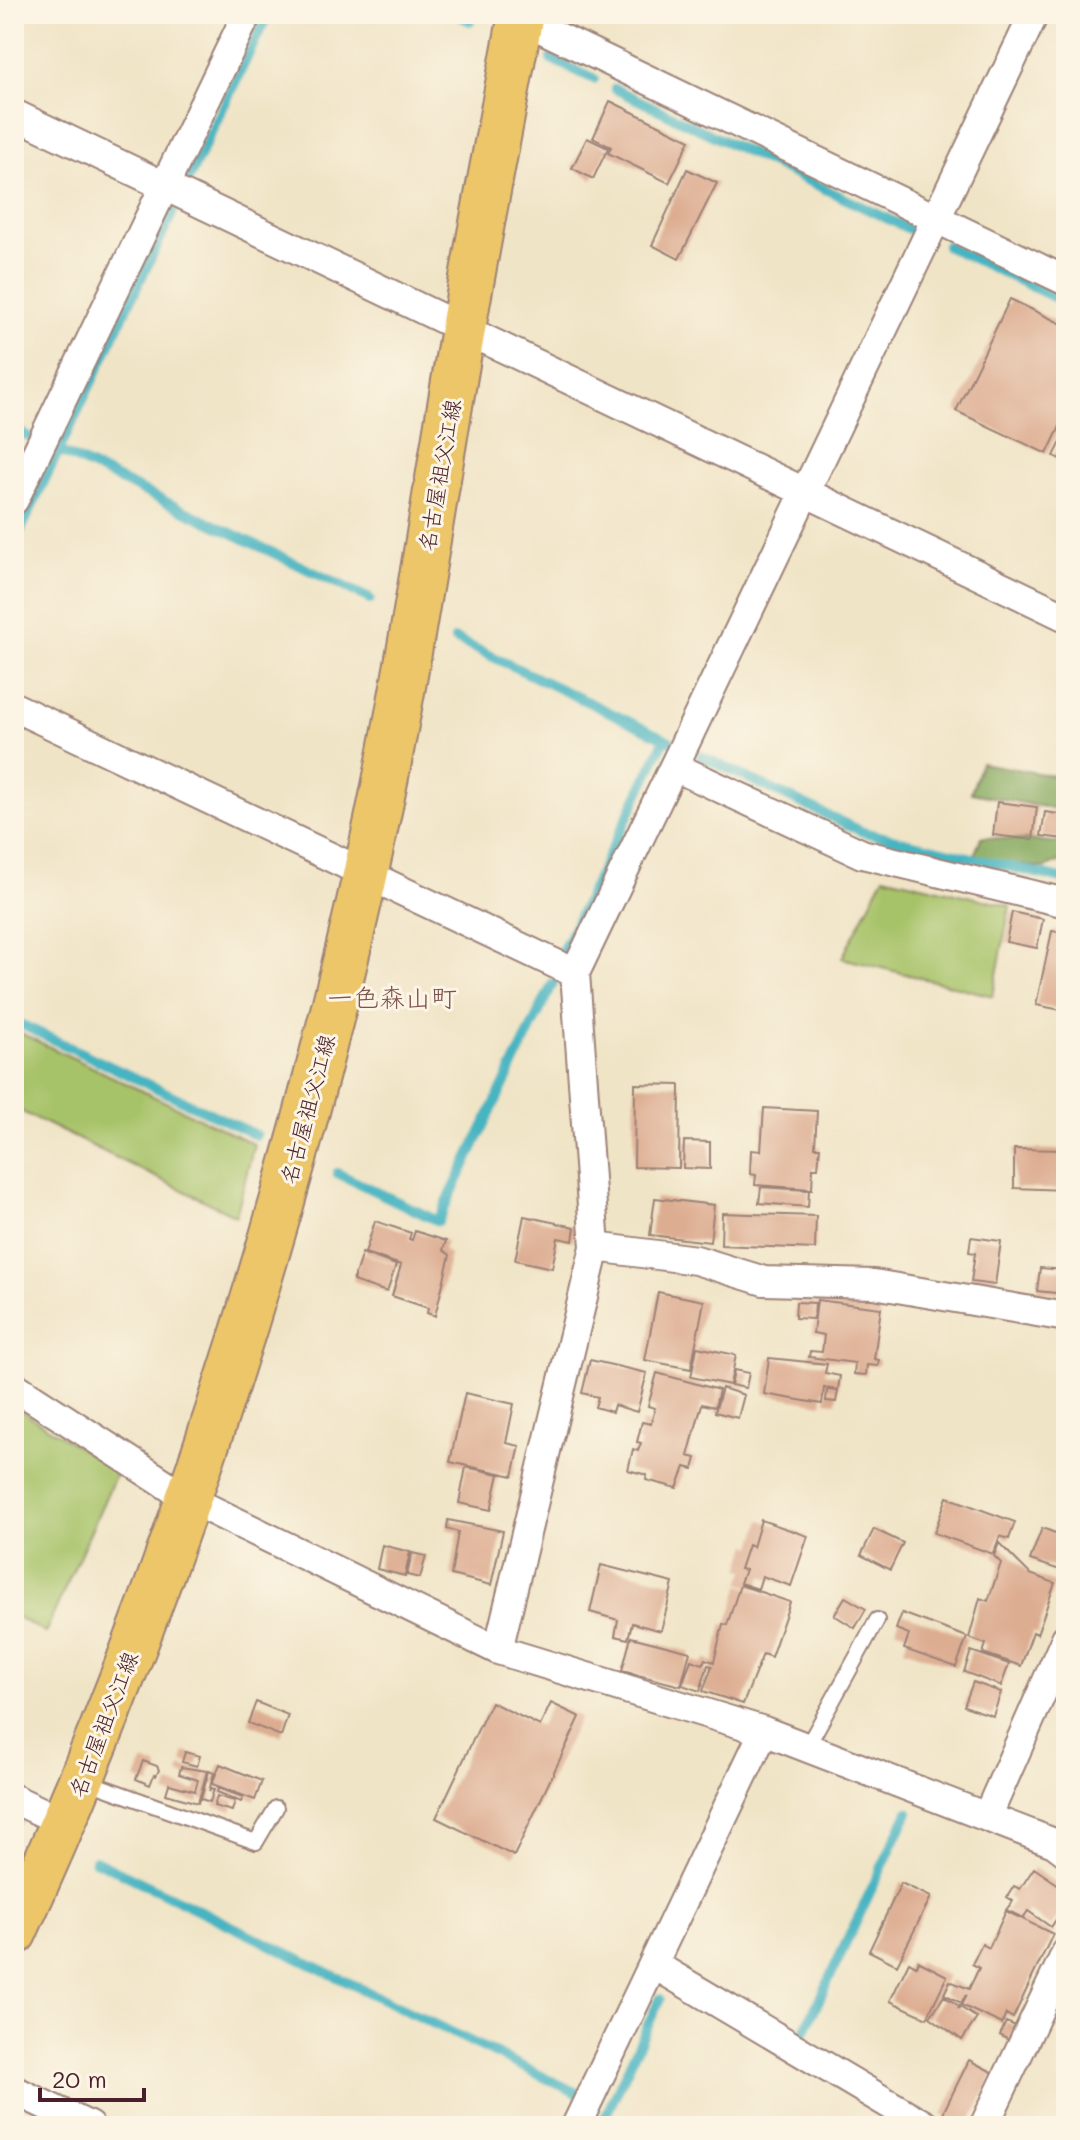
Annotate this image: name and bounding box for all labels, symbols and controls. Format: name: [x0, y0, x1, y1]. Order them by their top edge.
street label: 名古屋祖父江線: [411, 397, 467, 553]
district label: 一色森山町: [327, 980, 457, 1014]
street label: 名古屋祖父江線: [273, 1031, 341, 1187]
street label: 名古屋祖父江線: [62, 1647, 144, 1801]
scale bar: [40, 2052, 144, 2102]
text: 20 m: [52, 2063, 107, 2094]

